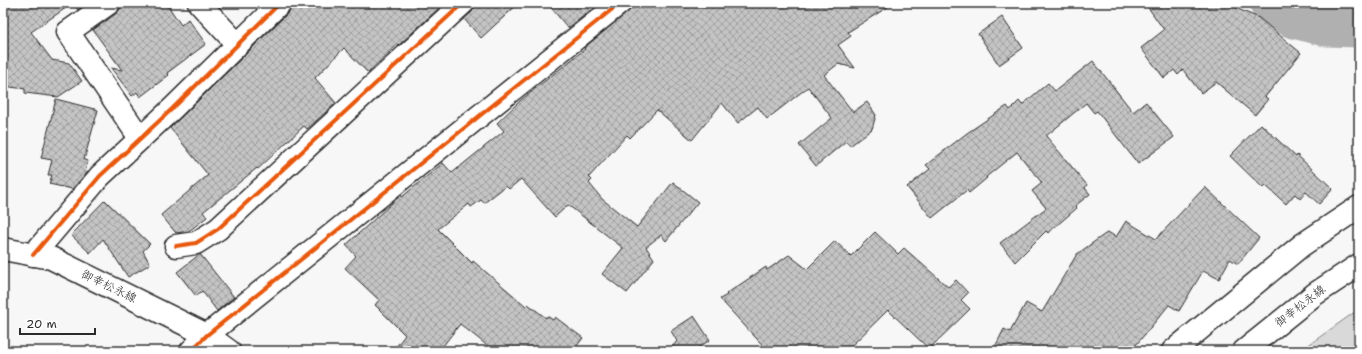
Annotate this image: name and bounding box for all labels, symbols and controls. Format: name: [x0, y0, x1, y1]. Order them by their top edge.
street label: 御幸松永線: [79, 266, 139, 306]
street label: 御幸松永線: [1271, 281, 1329, 331]
scale bar: [20, 310, 95, 336]
text: 20 m: [26, 316, 57, 332]

